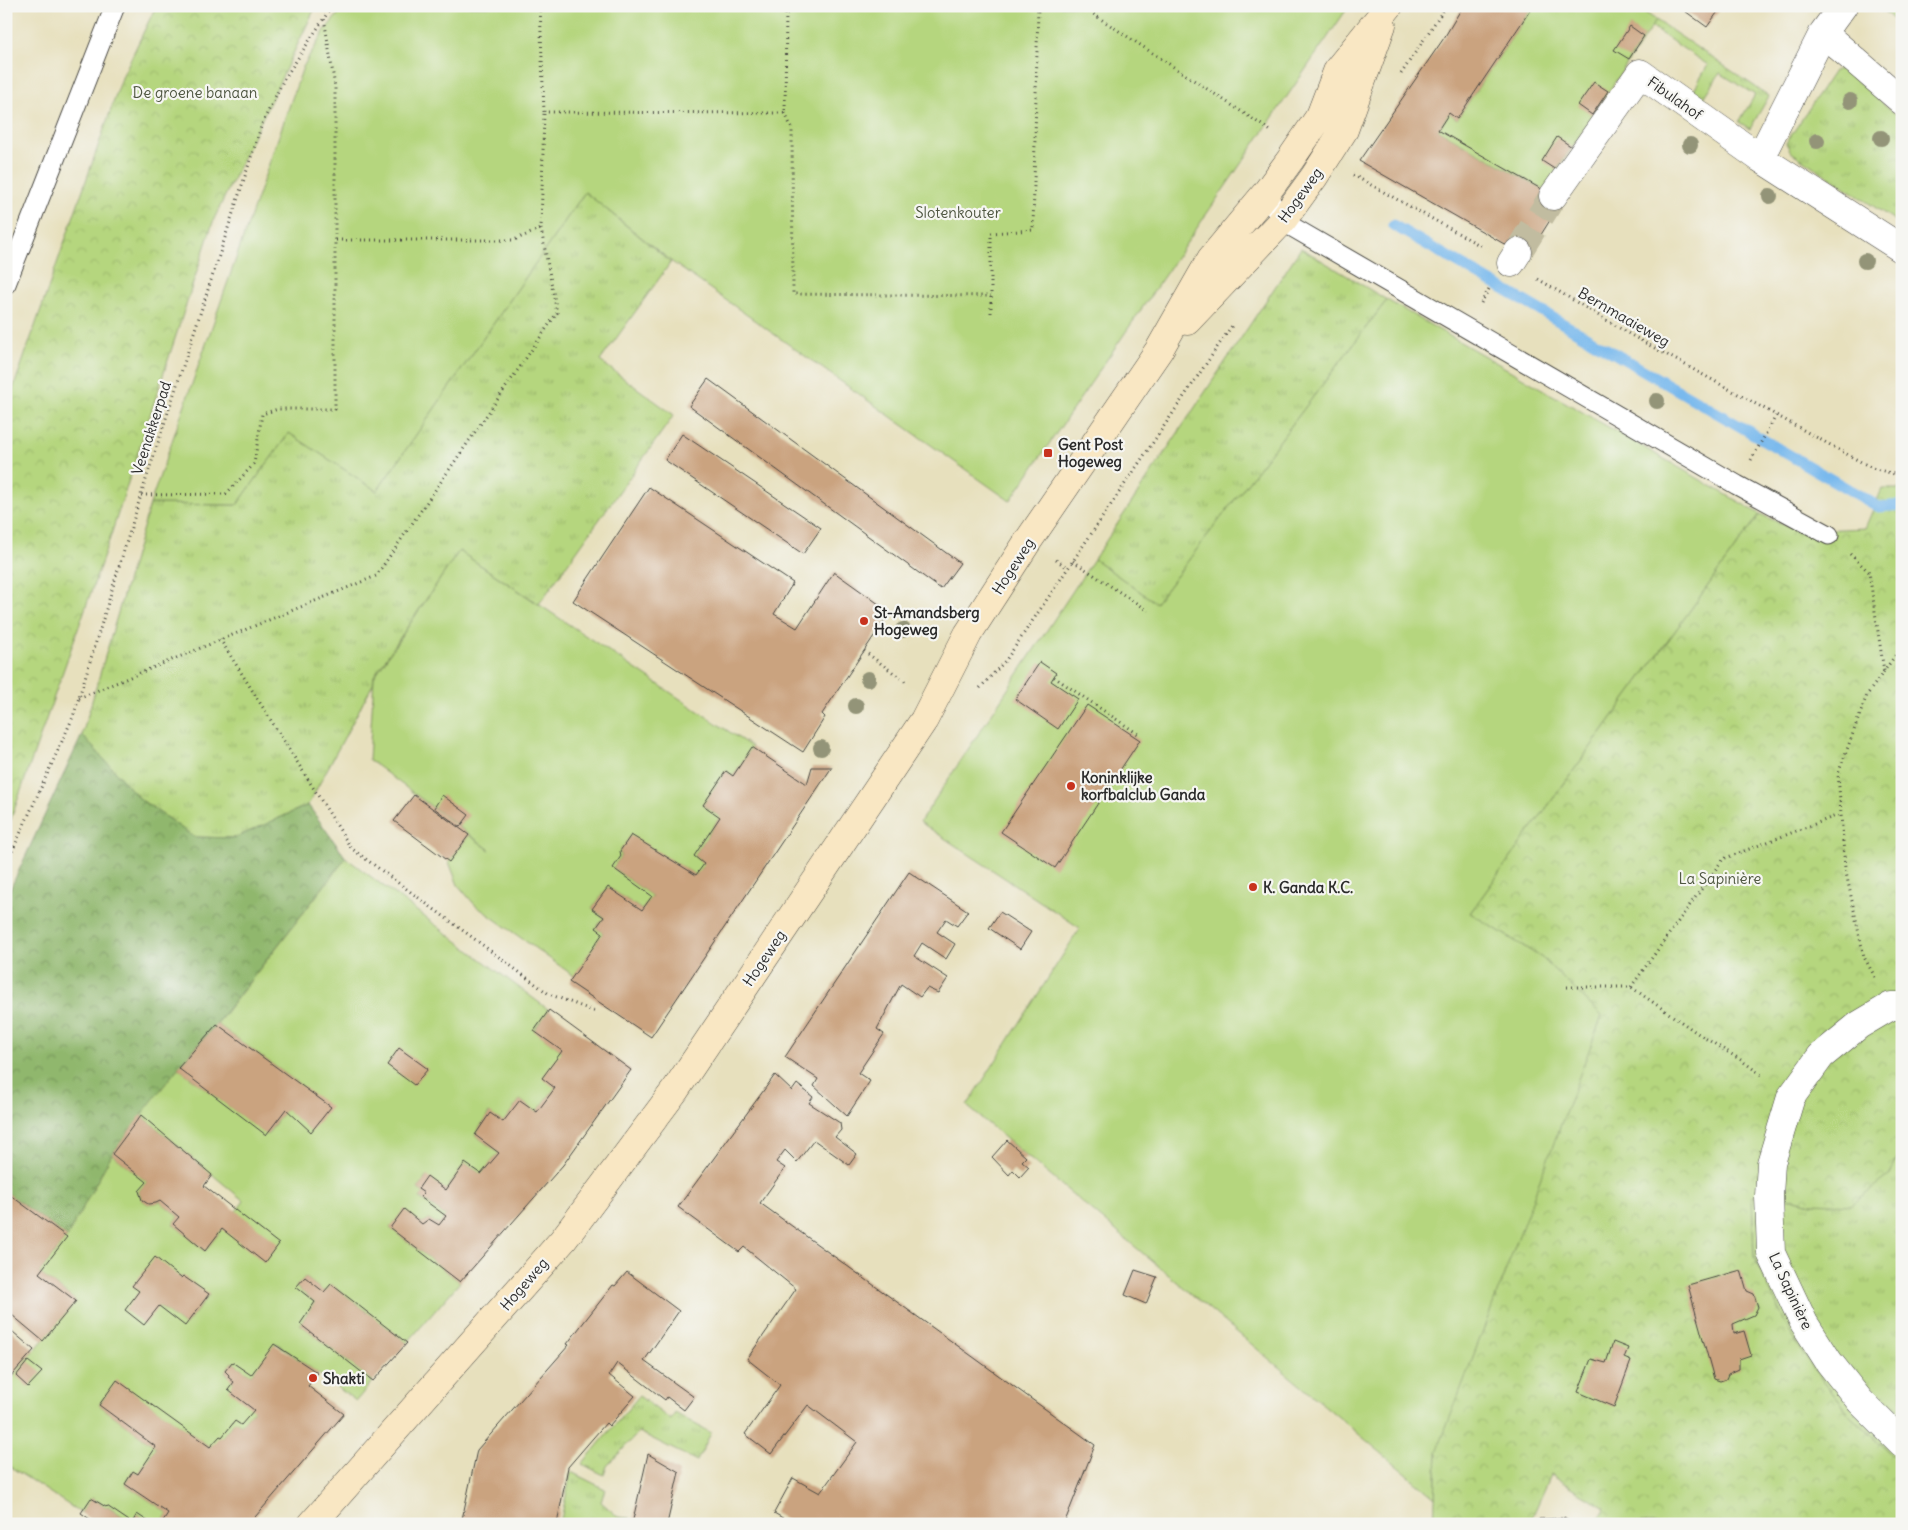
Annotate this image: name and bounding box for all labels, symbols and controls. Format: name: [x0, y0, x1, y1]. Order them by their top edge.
street label: Fibulahof: [1644, 72, 1707, 124]
park label: De groene banaan: [133, 83, 258, 102]
street label: Hogeweg: [1274, 164, 1326, 226]
park label: Slotenkouter: [915, 203, 1001, 222]
street label: Bernmaaieweg: [1575, 283, 1673, 351]
street label: Veenakkerpad: [127, 379, 175, 477]
place label: Gent Post Hogeweg: [1058, 435, 1124, 472]
marker: Gent Post Hogeweg: [1042, 447, 1054, 459]
street label: Hogeweg: [988, 534, 1038, 598]
place label: St-Amandsberg Hogeweg: [874, 603, 980, 640]
marker: St-Amandsberg Hogeweg: [858, 615, 870, 627]
place label: Koninklijke korfbalclub Ganda: [1081, 768, 1206, 804]
marker: Koninklijke korfbalclub Ganda: [1065, 780, 1077, 792]
park label: La Sapinière: [1679, 869, 1761, 888]
place label: K. Ganda K.C.: [1263, 878, 1353, 897]
marker: K. Ganda K.C.: [1247, 881, 1259, 893]
street label: Hogeweg: [738, 926, 790, 990]
street label: La Sapinière: [1765, 1249, 1817, 1333]
street label: Hogeweg: [496, 1254, 552, 1314]
place label: Shakti: [323, 1369, 365, 1388]
marker: Shakti: [307, 1372, 319, 1384]

